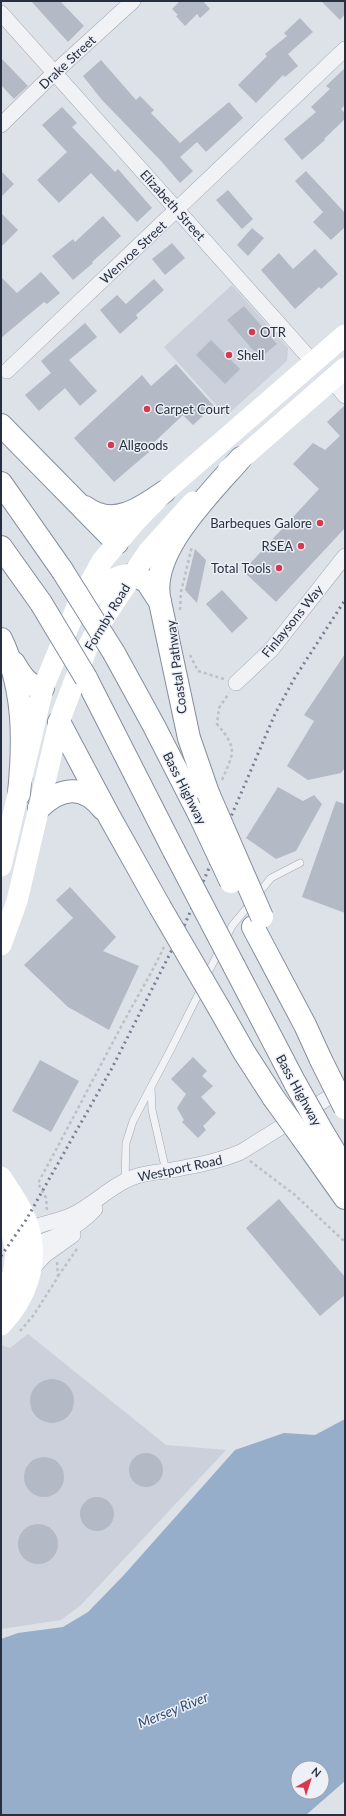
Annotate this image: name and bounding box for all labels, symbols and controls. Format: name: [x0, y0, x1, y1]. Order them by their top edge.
street label: Drake Street: [35, 32, 99, 92]
street label: Elizabeth Street: [137, 166, 209, 244]
street label: Wenvoe Street: [96, 217, 170, 287]
place label: OTR: [260, 324, 287, 340]
marker: OTR: [247, 327, 257, 337]
place label: Shell: [237, 347, 264, 363]
marker: Shell: [224, 350, 234, 360]
place label: Carpet Court: [155, 401, 230, 417]
marker: Carpet Court: [142, 404, 152, 414]
place label: Allgoods: [119, 437, 169, 453]
marker: Allgoods: [106, 440, 116, 450]
place label: Barbeques Galore: [210, 515, 312, 531]
marker: Barbeques Galore: [315, 518, 325, 528]
place label: RSEA: [261, 538, 293, 554]
marker: RSEA: [296, 541, 306, 551]
place label: Total Tools: [211, 560, 271, 576]
marker: Total Tools: [274, 563, 284, 573]
street label: Formby Road: [81, 581, 133, 653]
street label: Finlaysons Way: [258, 581, 326, 660]
street label: Coastal Pathway: [162, 619, 190, 715]
street label: Bass Highway: [160, 749, 210, 827]
street label: Bass Highway: [273, 1051, 325, 1129]
street label: Westport Road: [136, 1151, 224, 1185]
water label: Mersey River: [135, 1688, 211, 1731]
north arrow: [290, 1760, 330, 1800]
text: N: [309, 1764, 324, 1780]

